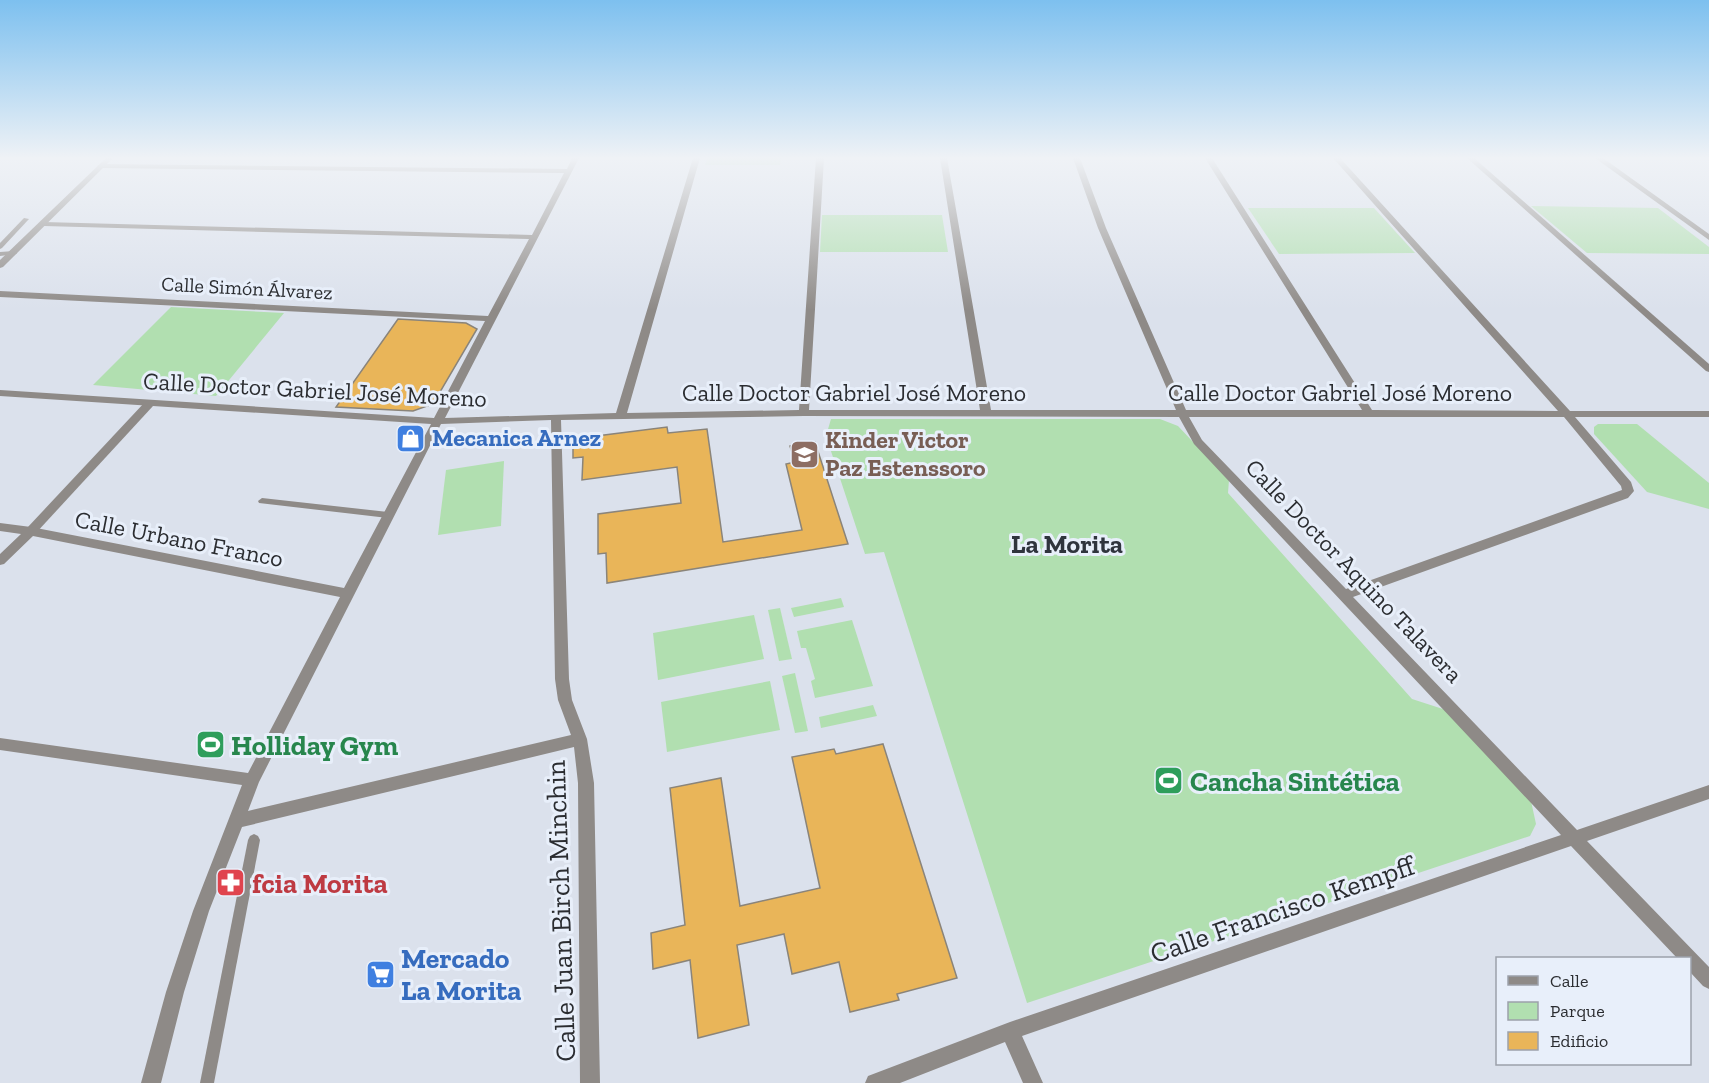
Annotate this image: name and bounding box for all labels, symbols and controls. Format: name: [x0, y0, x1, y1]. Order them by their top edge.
street label: Calle Simón Álvarez: [161, 272, 333, 304]
street label: Calle Doctor Gabriel José Moreno: [143, 366, 488, 413]
street label: Calle Doctor Gabriel José Moreno: [682, 378, 1026, 407]
street label: Calle Doctor Gabriel José Moreno: [1168, 378, 1512, 407]
shop icon: Mecanica Arnez: [395, 422, 427, 454]
place label: Mecanica Arnez: [432, 423, 601, 452]
place label: Kinder Victor Paz Estenssoro: [825, 425, 986, 482]
school or university icon: Kinder Victor Paz Estenssoro: [788, 438, 820, 470]
street label: Calle Doctor Aquino Talavera: [1240, 453, 1469, 689]
street label: Calle Urbano Franco: [73, 504, 286, 573]
district label: La Morita: [1011, 528, 1123, 560]
sports icon: Holliday Gym: [194, 729, 226, 761]
place label: Holliday Gym: [231, 729, 399, 762]
street label: Calle Juan Birch Minchin: [539, 760, 582, 1062]
sports icon: Cancha Sintética: [1153, 765, 1185, 797]
place label: Cancha Sintética: [1190, 765, 1400, 798]
street label: Calle Francisco Kempff: [1146, 848, 1420, 970]
pharmacy icon: fcia Morita: [215, 867, 247, 899]
place label: fcia Morita: [252, 867, 388, 900]
place label: Mercado La Morita: [401, 942, 521, 1007]
legend: [1496, 957, 1691, 1065]
supermarket icon: Mercado La Morita: [364, 958, 396, 990]
text: Calle: [1550, 970, 1588, 992]
text: Parque: [1550, 1000, 1605, 1022]
text: Edificio: [1550, 1030, 1608, 1052]

